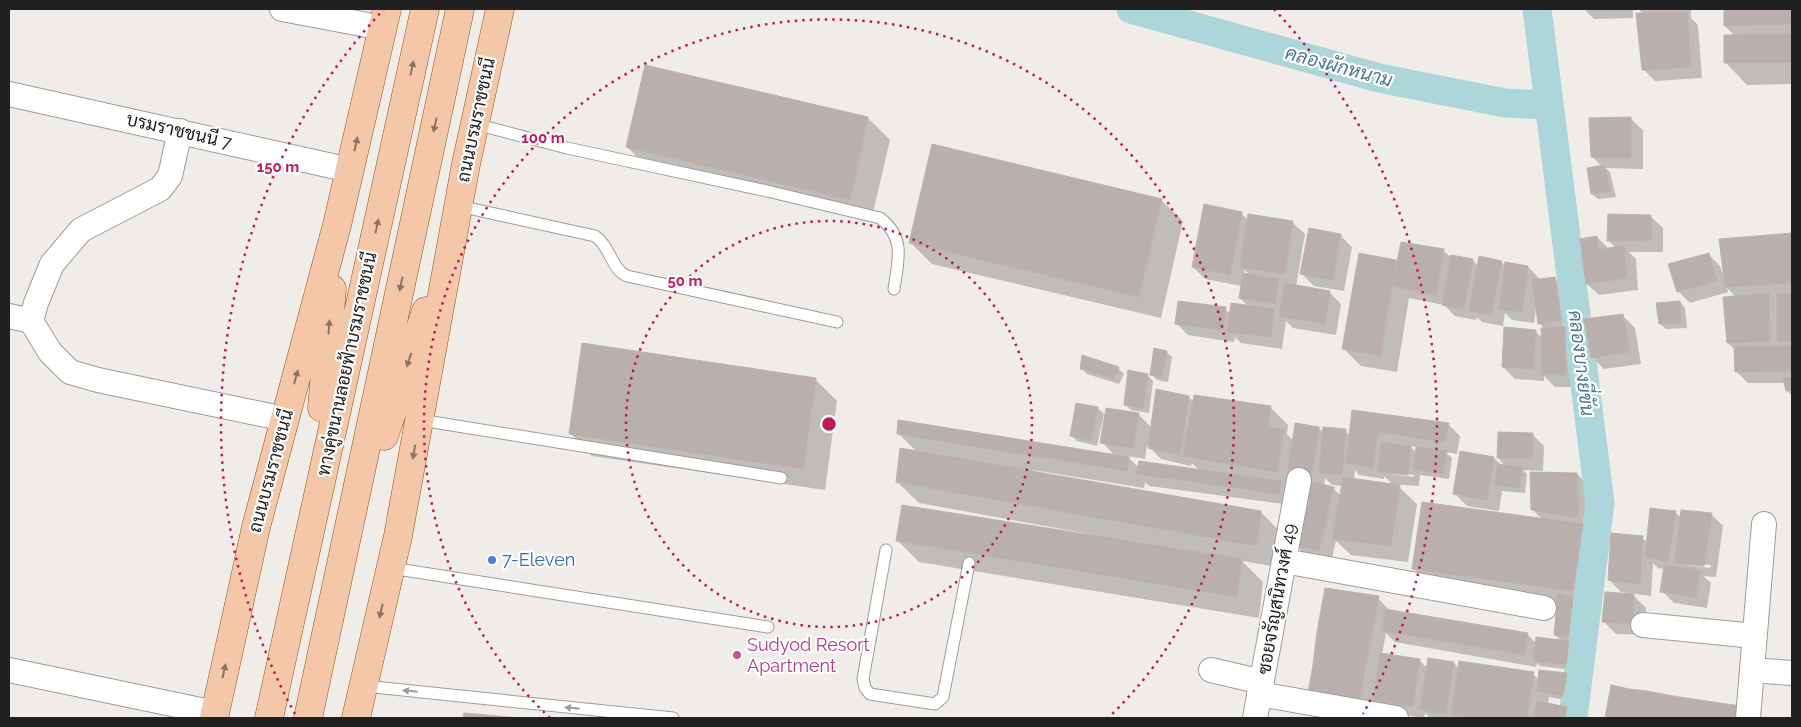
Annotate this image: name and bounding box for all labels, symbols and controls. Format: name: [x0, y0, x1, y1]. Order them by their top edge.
water label: คลองผักหนาม: [1283, 41, 1395, 91]
street label: ถนนบรมราชชนนี: [450, 55, 499, 184]
one-way arrow: [408, 60, 416, 75]
street label: บรมราชชนนี 7: [124, 106, 235, 153]
one-way arrow: [431, 117, 439, 132]
text: 100 m: [521, 129, 565, 147]
one-way arrow: [352, 136, 360, 151]
text: 150 m: [257, 158, 299, 176]
one-way arrow: [374, 218, 382, 234]
street label: ทางคู่ขนานลอยฟ้าบรมราชชนนี: [311, 250, 383, 478]
text: 50 m: [667, 272, 703, 290]
one-way arrow: [397, 276, 405, 291]
water label: คลองบางยี่ขัน: [1565, 308, 1605, 417]
one-way arrow: [326, 319, 334, 335]
one-way arrow: [405, 353, 412, 368]
one-way arrow: [292, 369, 300, 384]
street label: ถนนบรมราชชนนี: [242, 406, 297, 535]
centre of rings: [820, 415, 838, 433]
one-way arrow: [410, 444, 418, 460]
street label: ซอยจรัญสนิทวงศ์ 49: [1251, 522, 1301, 676]
place label: 7-Eleven: [502, 549, 575, 570]
marker: 7-Eleven: [486, 554, 498, 566]
one-way arrow: [377, 603, 385, 618]
place label: Sudyod Resort Apartment: [747, 634, 870, 676]
marker: Sudyod Resort Apartment: [731, 649, 743, 661]
one-way arrow: [221, 662, 229, 678]
one-way arrow: [402, 687, 418, 695]
one-way arrow: [564, 704, 580, 712]

